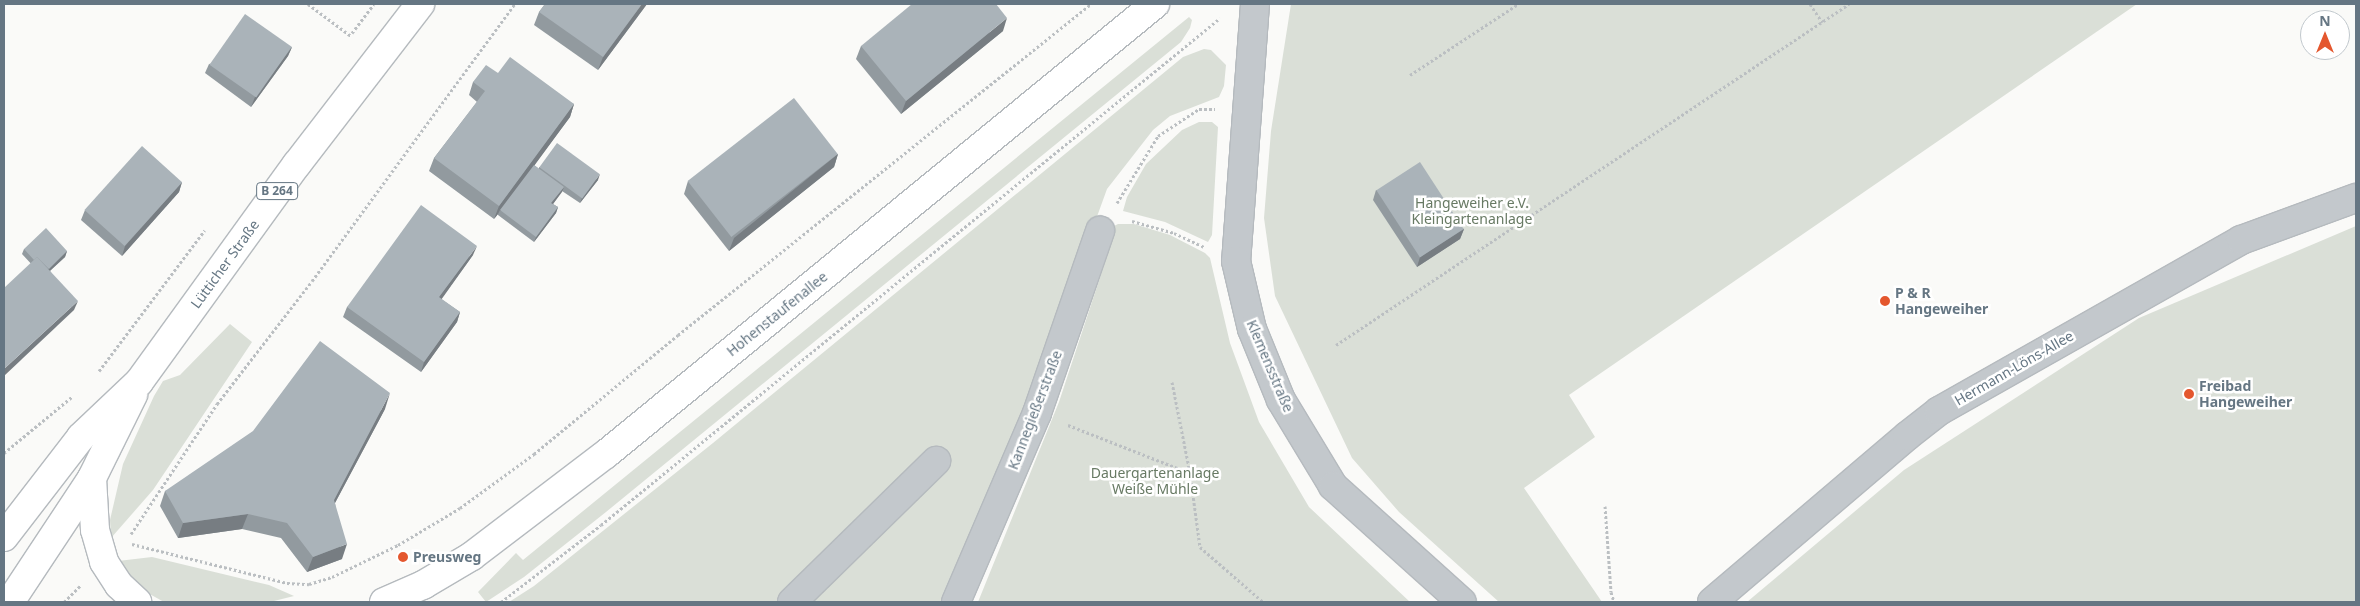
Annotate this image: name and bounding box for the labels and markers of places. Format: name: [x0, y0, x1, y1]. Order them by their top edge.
place label: P & R Hangeweiher: [1895, 285, 1988, 318]
marker: P & R Hangeweiher: [1879, 295, 1891, 307]
place label: Freibad Hangeweiher: [2199, 378, 2292, 411]
marker: Freibad Hangeweiher: [2183, 388, 2195, 400]
place label: Preusweg: [413, 549, 481, 565]
marker: Preusweg: [397, 551, 409, 563]

